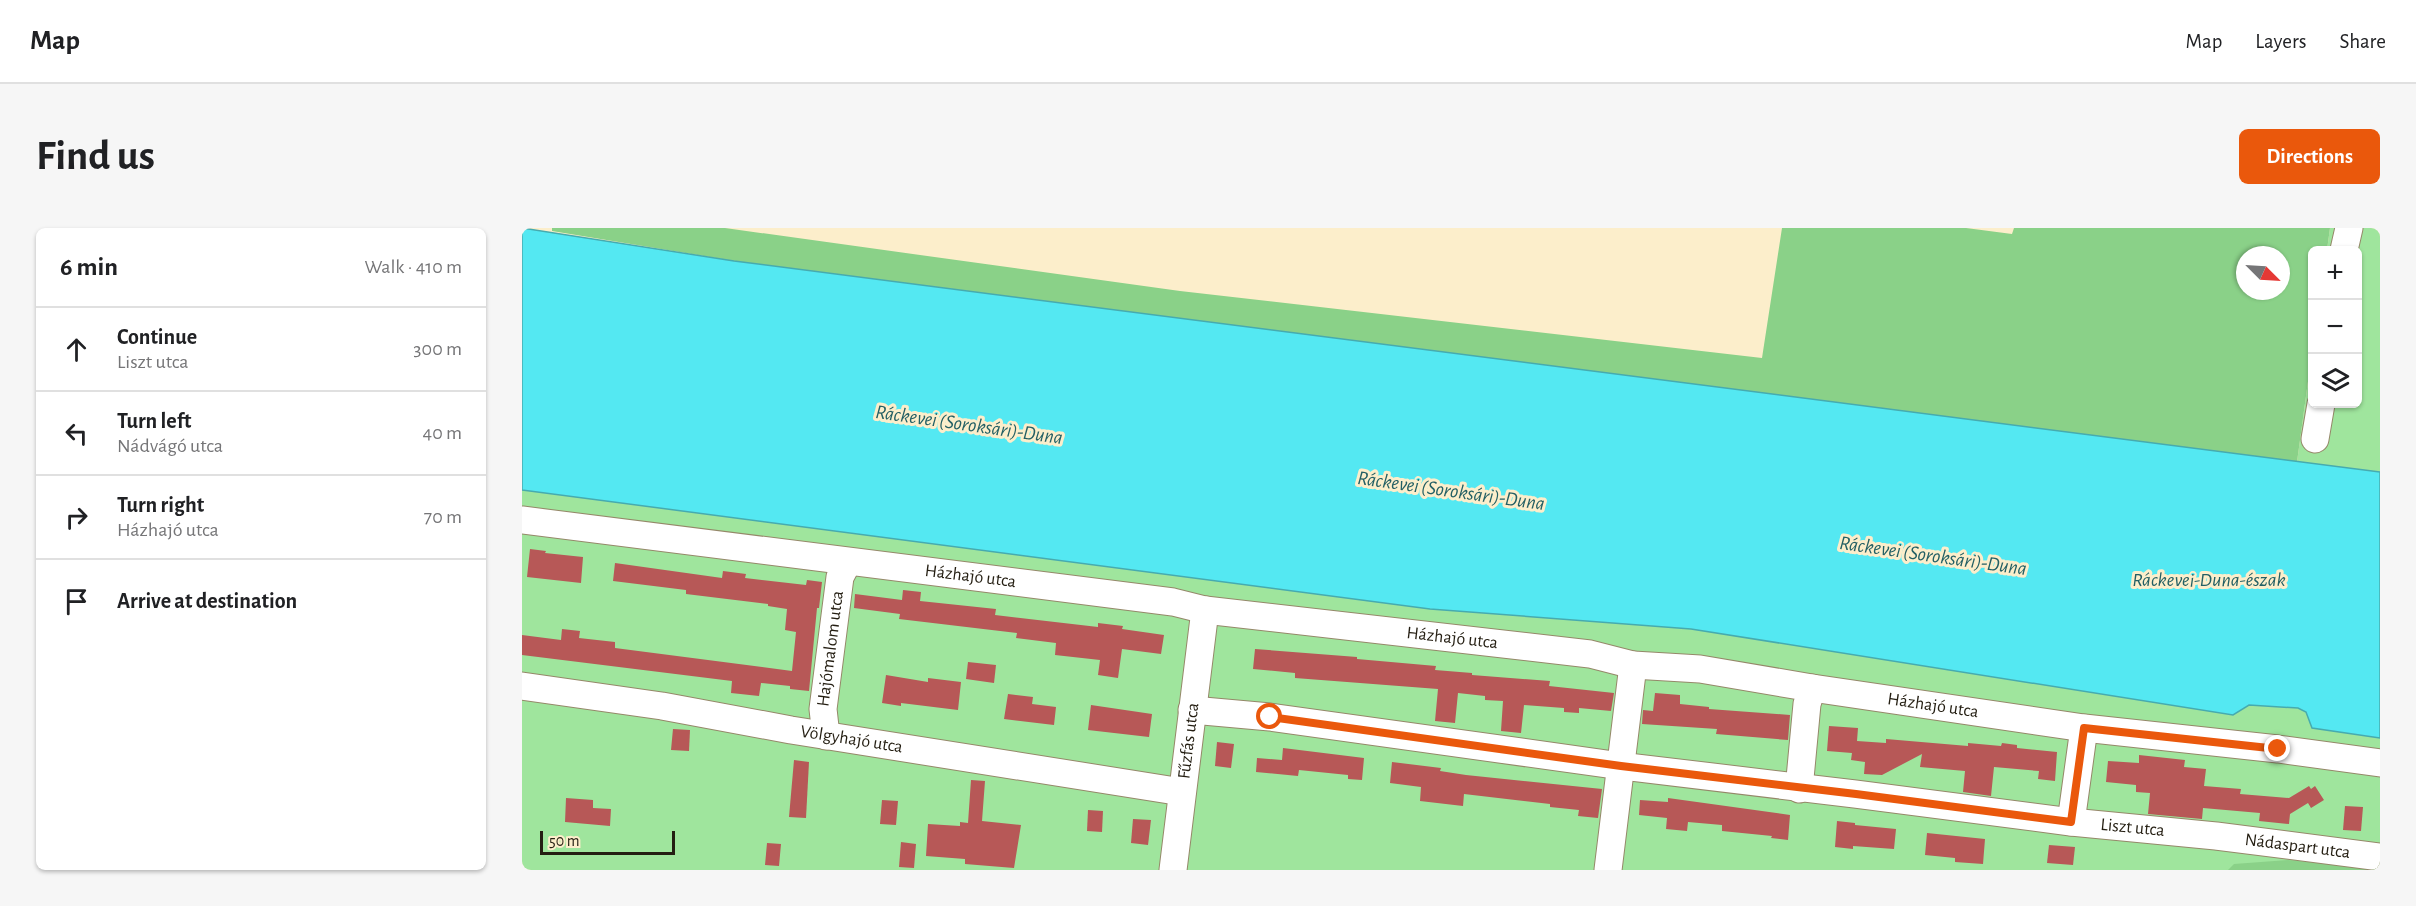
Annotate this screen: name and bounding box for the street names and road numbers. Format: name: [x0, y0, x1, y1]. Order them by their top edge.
street label: Házhajó utca: [924, 562, 1017, 591]
street label: Hajómalom utca: [814, 590, 847, 708]
street label: Házhajó utca: [1406, 624, 1499, 652]
street label: Házhajó utca: [1886, 690, 1980, 721]
street label: Fűzfás utca: [1175, 702, 1202, 780]
street label: Völgyhajó utca: [799, 723, 904, 757]
street label: Liszt utca: [2100, 816, 2165, 840]
street label: Nádaspart utca: [2244, 831, 2351, 862]

